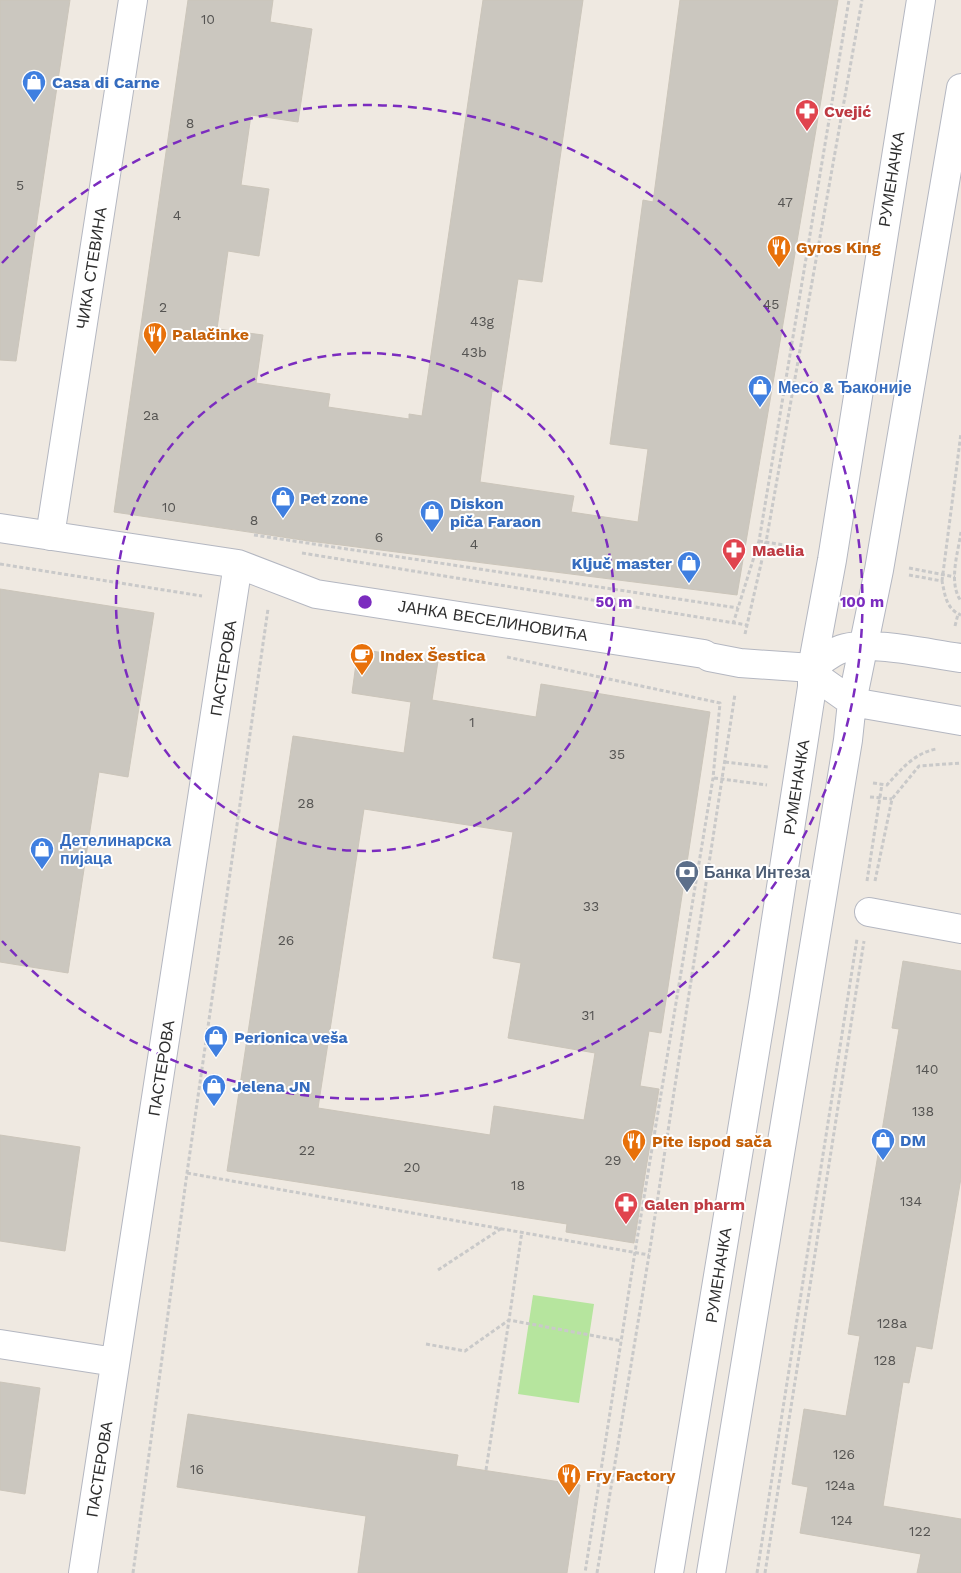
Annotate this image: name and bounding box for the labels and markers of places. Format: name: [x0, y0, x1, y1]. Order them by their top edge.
shop icon: Casa di Carne: [21, 69, 47, 103]
place label: Casa di Carne: [52, 73, 160, 92]
pharmacy icon: Cvejić: [794, 98, 820, 132]
place label: Cvejić: [824, 102, 871, 121]
restaurant icon: Gyros King: [766, 234, 792, 268]
place label: Gyros King: [796, 238, 881, 257]
restaurant icon: Palačinke: [142, 321, 168, 355]
place label: Palačinke: [172, 325, 249, 344]
shop icon: Месо & Ђаконије: [747, 374, 773, 408]
place label: Месо & Ђаконије: [778, 378, 912, 397]
shop icon: Pet zone: [270, 485, 296, 519]
place label: Pet zone: [300, 489, 368, 508]
place label: Diskon piča Faraon: [450, 494, 541, 531]
shop icon: Diskon piča Faraon: [419, 499, 445, 533]
pharmacy icon: Maelia: [721, 537, 747, 571]
place label: Maelia: [752, 541, 805, 560]
shop icon: Ključ master: [676, 550, 702, 584]
place label: Ključ master: [571, 554, 672, 573]
centre of rings: [356, 593, 374, 611]
cafe icon: Index Šestica: [349, 642, 375, 676]
place label: Index Šestica: [380, 646, 486, 665]
place label: Детелинарска пијаца: [60, 831, 171, 868]
shop icon: Детелинарска пијаца: [29, 836, 55, 870]
bank icon: Банка Интеза: [674, 859, 700, 893]
place label: Банка Интеза: [704, 863, 810, 882]
shop icon: Perionica veša: [203, 1024, 229, 1058]
place label: Perionica veša: [234, 1028, 348, 1047]
shop icon: Jelena JN: [201, 1073, 227, 1107]
place label: Jelena JN: [232, 1077, 311, 1096]
shop icon: DM: [870, 1127, 896, 1161]
restaurant icon: Pite ispod sača: [621, 1128, 647, 1162]
place label: DM: [900, 1131, 926, 1150]
place label: Pite ispod sača: [652, 1132, 772, 1151]
pharmacy icon: Galen pharm: [613, 1191, 639, 1225]
place label: Galen pharm: [644, 1195, 745, 1214]
restaurant icon: Fry Factory: [556, 1462, 582, 1496]
place label: Fry Factory: [586, 1466, 676, 1485]

